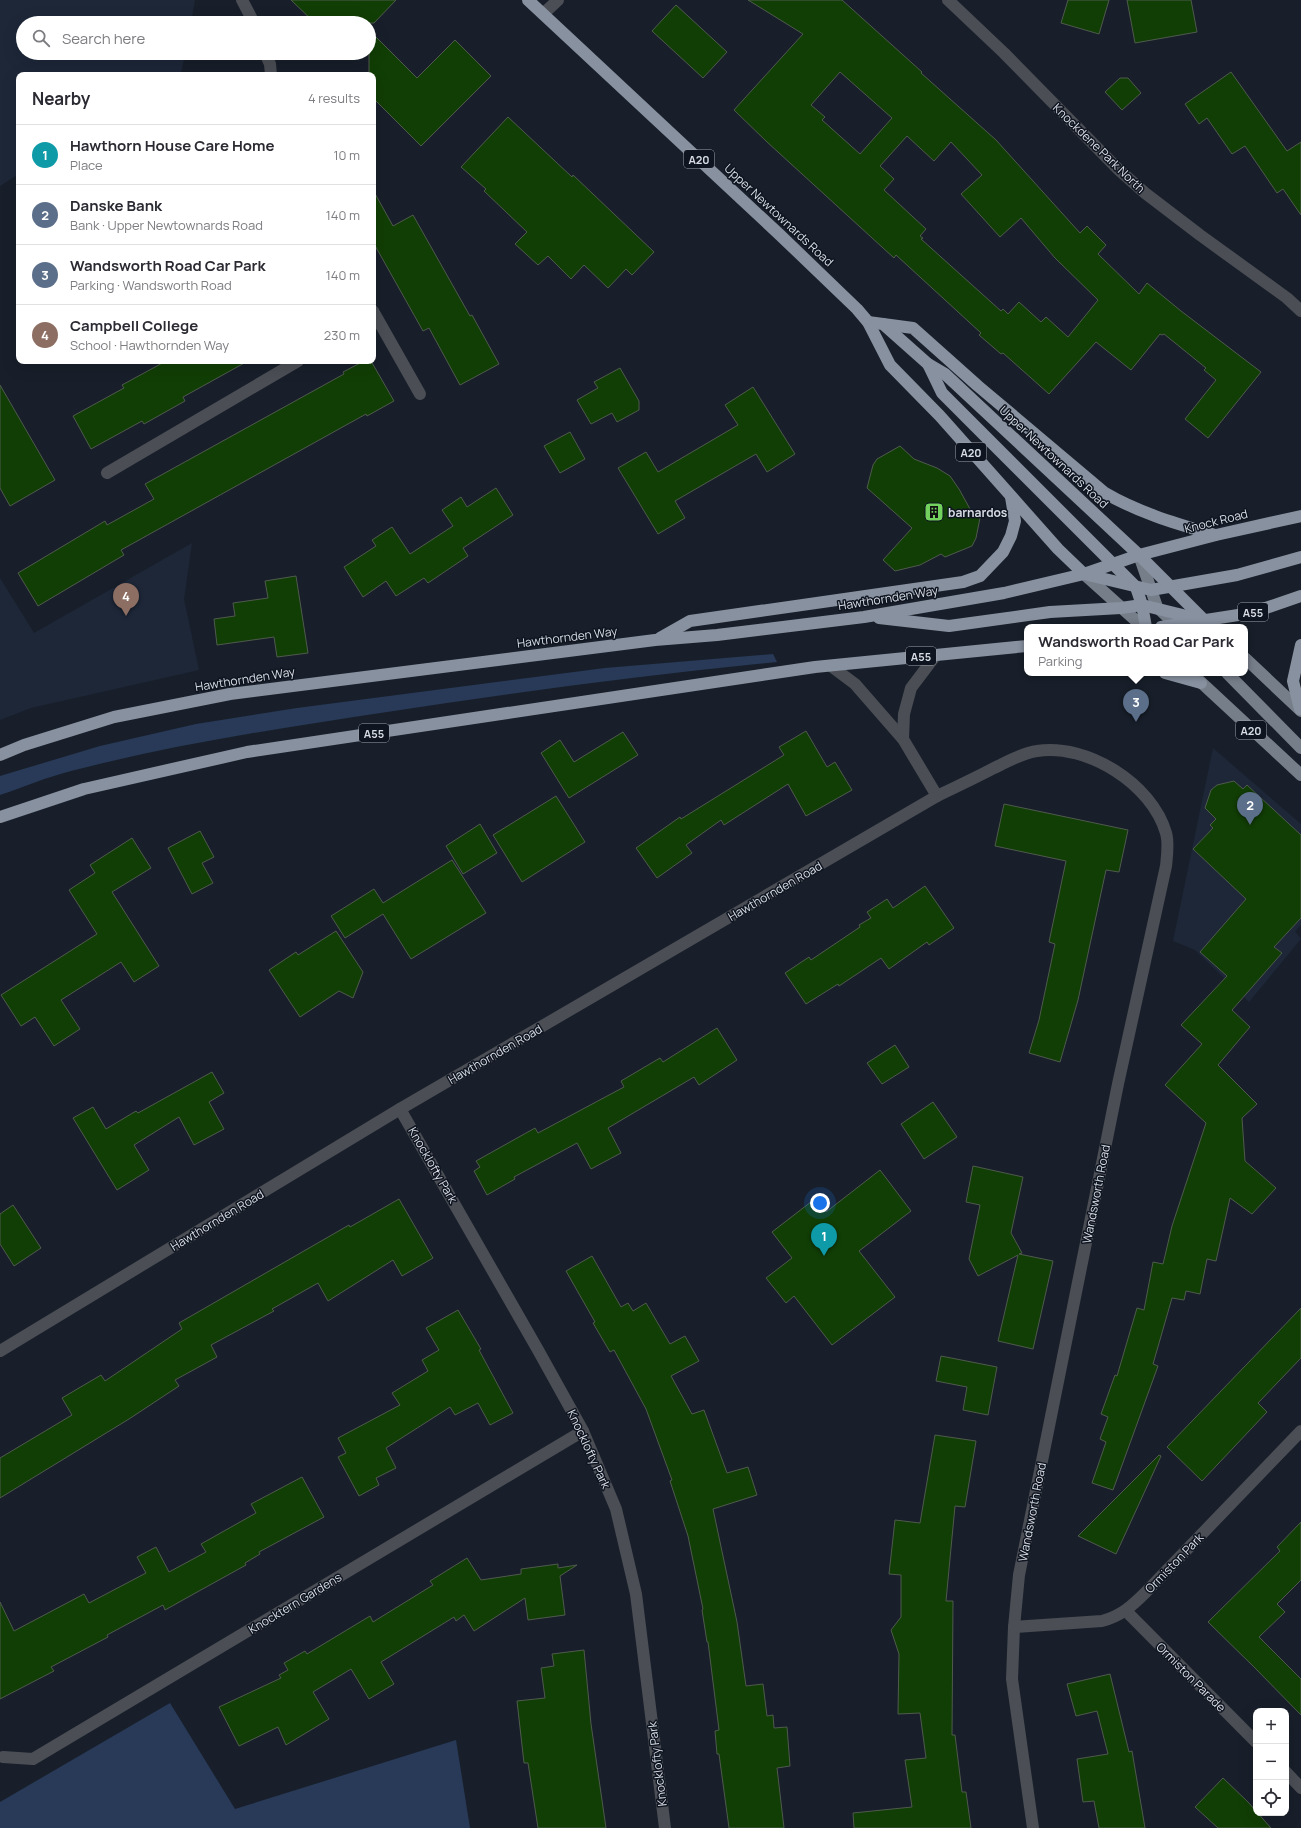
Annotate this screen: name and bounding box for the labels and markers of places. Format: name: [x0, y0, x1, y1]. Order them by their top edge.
building icon: barnardos: [923, 501, 945, 523]
place label: barnardos: [948, 504, 1008, 521]
pin: 4: [113, 583, 139, 616]
pin: 3: [1123, 689, 1149, 722]
pin: 2: [1237, 792, 1263, 825]
pin: 1: [811, 1223, 837, 1256]

